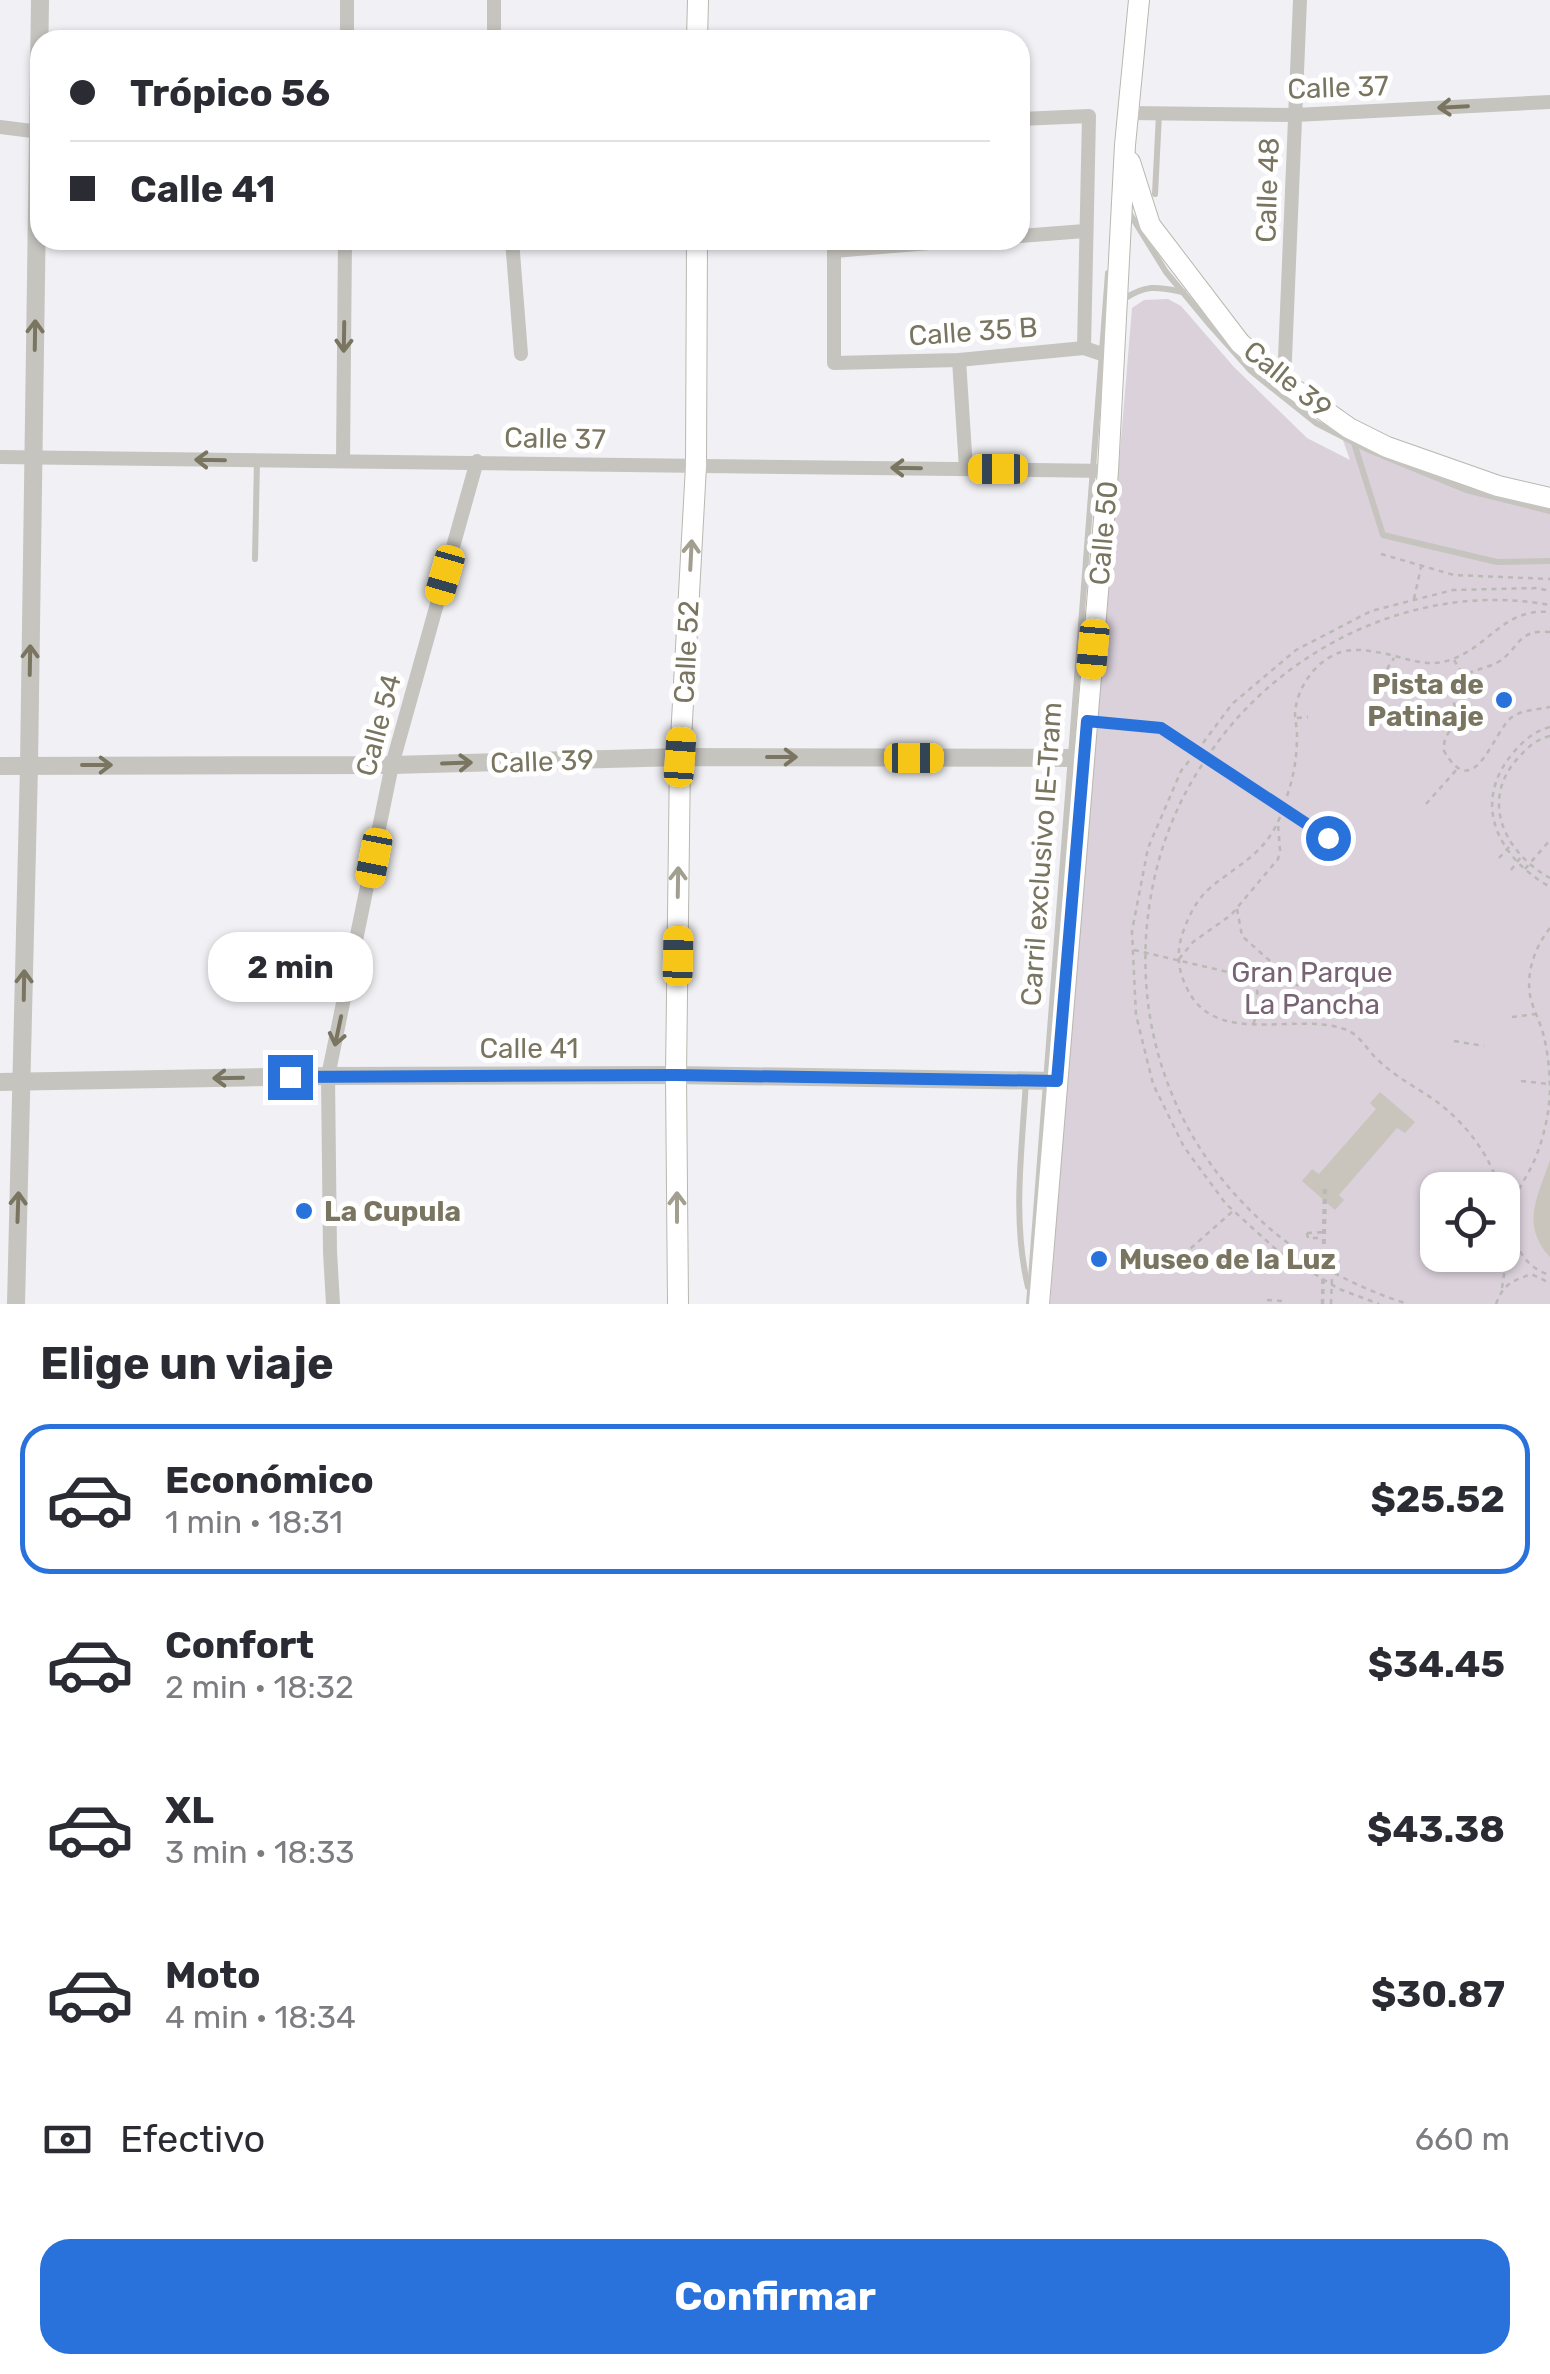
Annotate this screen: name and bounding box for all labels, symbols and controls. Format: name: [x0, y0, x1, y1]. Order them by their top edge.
street label: Calle 37: [1287, 69, 1389, 106]
text: Trópico 56: [130, 70, 330, 116]
one-way arrow: [1437, 98, 1469, 117]
street label: Calle 48: [1249, 137, 1286, 243]
text: Calle 41: [130, 166, 275, 212]
street label: Calle 35 B: [907, 311, 1039, 352]
one-way arrow: [25, 320, 44, 352]
one-way arrow: [334, 320, 354, 353]
street label: Calle 39: [1237, 334, 1338, 425]
street label: Calle 37: [504, 421, 606, 456]
one-way arrow: [195, 450, 227, 469]
car: [968, 454, 1028, 484]
one-way arrow: [890, 458, 922, 478]
street label: Calle 50: [1082, 479, 1124, 587]
one-way arrow: [682, 540, 701, 572]
car: [422, 542, 468, 608]
street label: Calle 52: [667, 600, 706, 704]
car: [1075, 618, 1111, 680]
one-way arrow: [21, 645, 40, 677]
place label: Pista de Patinaje: [1367, 668, 1484, 733]
street label: Calle 54: [349, 670, 408, 780]
marker: Pista de Patinaje: [1493, 689, 1515, 711]
street label: Carril exclusivo IE-Tram: [1014, 701, 1069, 1007]
car: [663, 726, 697, 788]
street label: Calle 39: [490, 743, 594, 780]
car: [884, 743, 944, 773]
one-way arrow: [766, 748, 798, 767]
one-way arrow: [441, 754, 473, 773]
one-way arrow: [81, 756, 113, 775]
route start: [1306, 816, 1351, 861]
car: [354, 826, 394, 890]
one-way arrow: [669, 866, 688, 898]
car: [662, 926, 694, 986]
callout: 2 min: [208, 932, 372, 1002]
text: 2 min: [247, 948, 334, 986]
park label: Gran Parque La Pancha: [1231, 956, 1393, 1021]
one-way arrow: [14, 969, 33, 1001]
one-way arrow: [327, 1015, 346, 1047]
street label: Calle 41: [479, 1032, 579, 1065]
route end: [268, 1055, 313, 1100]
one-way arrow: [213, 1069, 245, 1088]
map controls: [1420, 1172, 1520, 1272]
button: locate: [1420, 1172, 1520, 1272]
one-way arrow: [9, 1191, 28, 1223]
one-way arrow: [668, 1191, 686, 1224]
place label: La Cupula: [324, 1195, 461, 1228]
marker: La Cupula: [293, 1200, 315, 1222]
place label: Museo de la Luz: [1119, 1243, 1336, 1276]
marker: Museo de la Luz: [1088, 1248, 1110, 1270]
text: Elige un viaje: [40, 1337, 334, 1390]
icon: car: [45, 1454, 135, 1544]
text: Económico: [165, 1457, 374, 1503]
text: $25.52: [1370, 1476, 1505, 1522]
text: 1 min · 18:31: [165, 1503, 343, 1541]
icon: car: [45, 1619, 135, 1709]
text: Confort: [165, 1622, 314, 1668]
text: $34.45: [1368, 1641, 1505, 1687]
text: 2 min · 18:32: [165, 1668, 354, 1706]
icon: car: [45, 1784, 135, 1874]
text: XL: [165, 1787, 214, 1833]
text: $43.38: [1367, 1806, 1505, 1852]
text: 3 min · 18:33: [165, 1833, 355, 1871]
icon: car: [45, 1949, 135, 2039]
text: Moto: [165, 1952, 261, 1998]
text: $30.87: [1371, 1971, 1505, 2017]
text: 4 min · 18:34: [165, 1998, 356, 2036]
icon: cash: [40, 2112, 95, 2167]
text: Efectivo: [120, 2116, 265, 2162]
text: 660 m: [1415, 2120, 1510, 2158]
button: Confirmar: [40, 2239, 1510, 2354]

